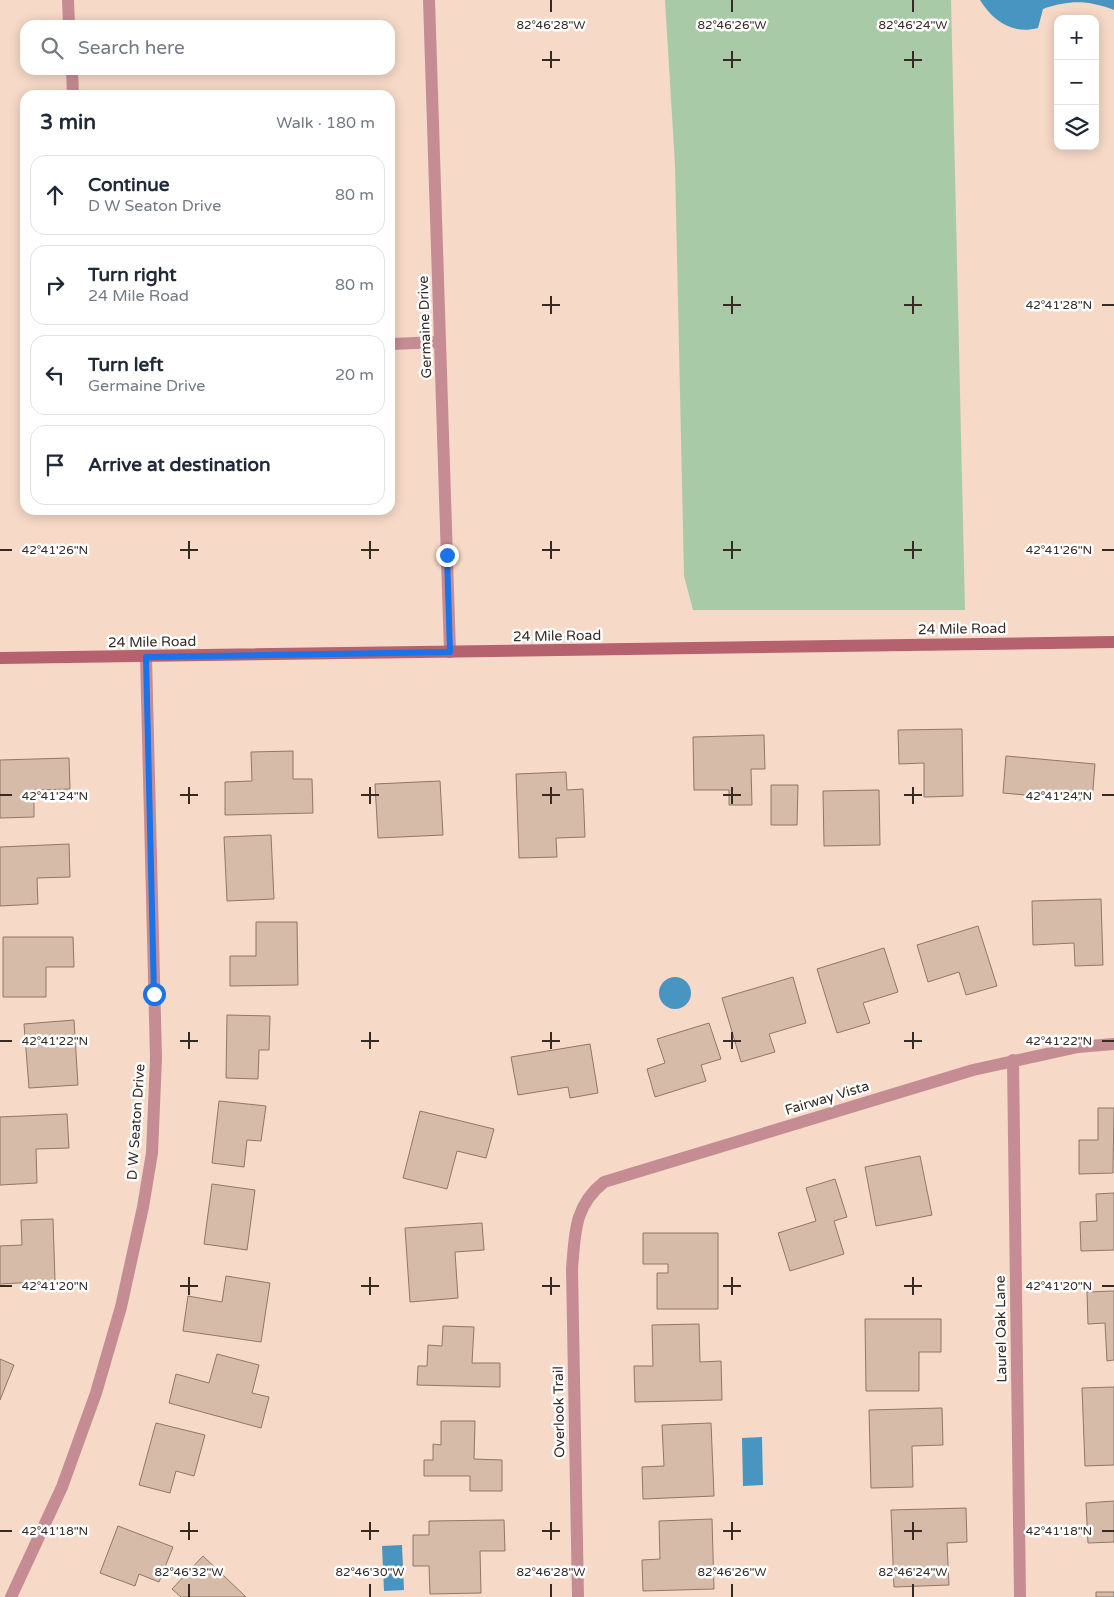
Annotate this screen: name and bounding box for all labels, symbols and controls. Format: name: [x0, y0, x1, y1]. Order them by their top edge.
map controls: [1054, 15, 1099, 150]
button: +: [1054, 15, 1099, 60]
text: 82°46'28"W: [516, 18, 586, 32]
text: 82°46'26"W: [697, 18, 767, 32]
text: 82°46'24"W: [878, 18, 948, 32]
search box: [20, 20, 395, 75]
icon: search: [38, 34, 66, 62]
text: Search here: [78, 37, 185, 59]
button: −: [1054, 60, 1099, 105]
button: layers: [1054, 105, 1099, 150]
text: 3 min: [40, 110, 96, 135]
text: Walk · 180 m: [276, 113, 375, 133]
text: Continue: [88, 174, 170, 196]
icon: ahead: [41, 181, 69, 209]
text: 80 m: [335, 185, 374, 205]
text: D W Seaton Drive: [88, 196, 221, 216]
text: Turn right: [88, 264, 176, 286]
icon: right: [41, 271, 69, 299]
text: 80 m: [335, 275, 374, 295]
street label: Germaine Drive: [415, 275, 435, 379]
text: 24 Mile Road: [88, 286, 189, 306]
text: 42°41'28"N: [1026, 298, 1092, 312]
text: Turn left: [88, 354, 164, 376]
icon: left: [41, 361, 69, 389]
text: 20 m: [335, 365, 374, 385]
text: Germaine Drive: [88, 376, 205, 396]
icon: arrive: [41, 451, 69, 479]
text: Arrive at destination: [88, 454, 271, 476]
text: 42°41'26"N: [22, 543, 88, 557]
text: 42°41'26"N: [1026, 543, 1092, 557]
route end: [436, 544, 459, 567]
street label: 24 Mile Road: [918, 620, 1006, 638]
street label: 24 Mile Road: [513, 627, 601, 645]
street label: 24 Mile Road: [108, 633, 196, 651]
text: 42°41'24"N: [22, 789, 88, 803]
text: 42°41'24"N: [1026, 789, 1092, 803]
route start: [143, 983, 166, 1006]
text: 42°41'22"N: [22, 1034, 88, 1048]
text: 42°41'22"N: [1026, 1034, 1092, 1048]
street label: D W Seaton Drive: [123, 1063, 149, 1181]
street label: Fairway Vista: [783, 1077, 871, 1119]
street label: Laurel Oak Lane: [992, 1275, 1010, 1383]
text: 42°41'20"N: [22, 1279, 88, 1293]
text: 42°41'20"N: [1026, 1279, 1092, 1293]
street label: Overlook Trail: [550, 1366, 568, 1458]
text: 42°41'18"N: [22, 1524, 88, 1538]
text: 42°41'18"N: [1026, 1524, 1092, 1538]
text: 82°46'32"W: [154, 1565, 224, 1579]
text: 82°46'30"W: [335, 1565, 405, 1579]
text: 82°46'28"W: [516, 1565, 586, 1579]
text: 82°46'26"W: [697, 1565, 767, 1579]
text: 82°46'24"W: [878, 1565, 948, 1579]

